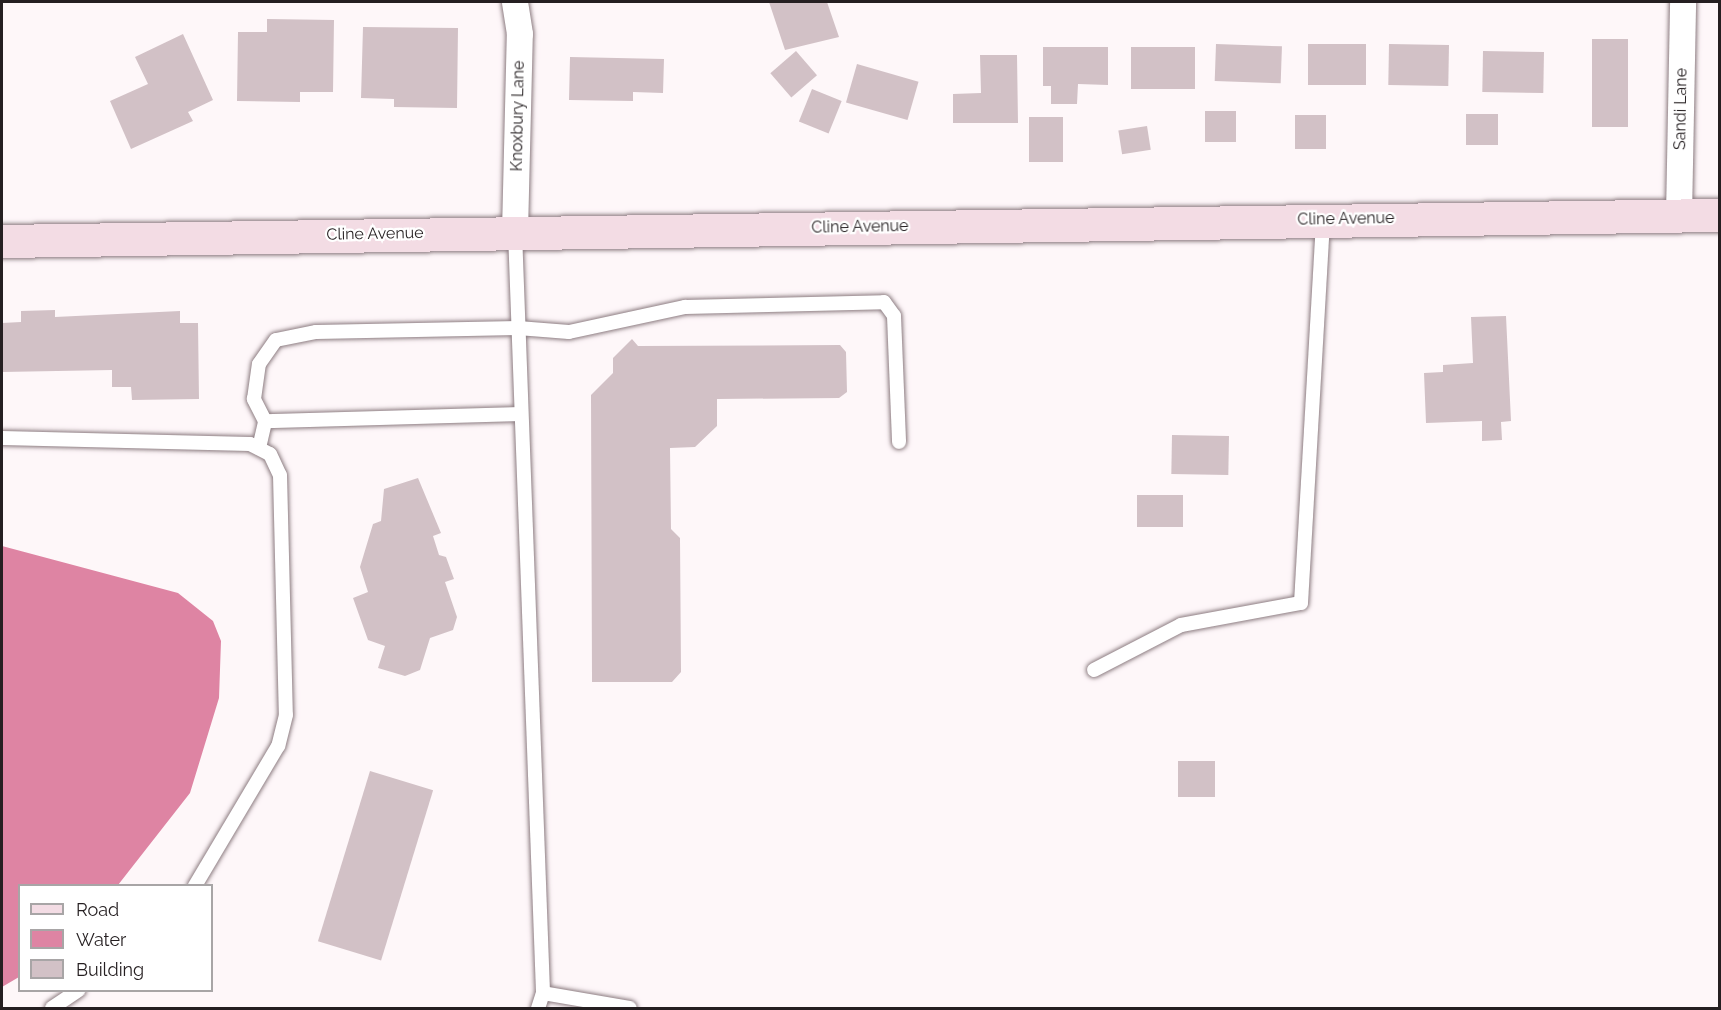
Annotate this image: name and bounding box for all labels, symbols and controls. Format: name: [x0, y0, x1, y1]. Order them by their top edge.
street label: Knoxbury Lane: [507, 60, 529, 172]
street label: Sandi Lane: [1671, 68, 1691, 150]
street label: Cline Avenue: [1297, 209, 1395, 229]
street label: Cline Avenue: [811, 217, 909, 237]
street label: Cline Avenue: [326, 224, 424, 244]
legend: [18, 884, 213, 992]
text: Road: [76, 899, 119, 920]
text: Water: [76, 929, 126, 950]
text: Building: [76, 959, 144, 980]

